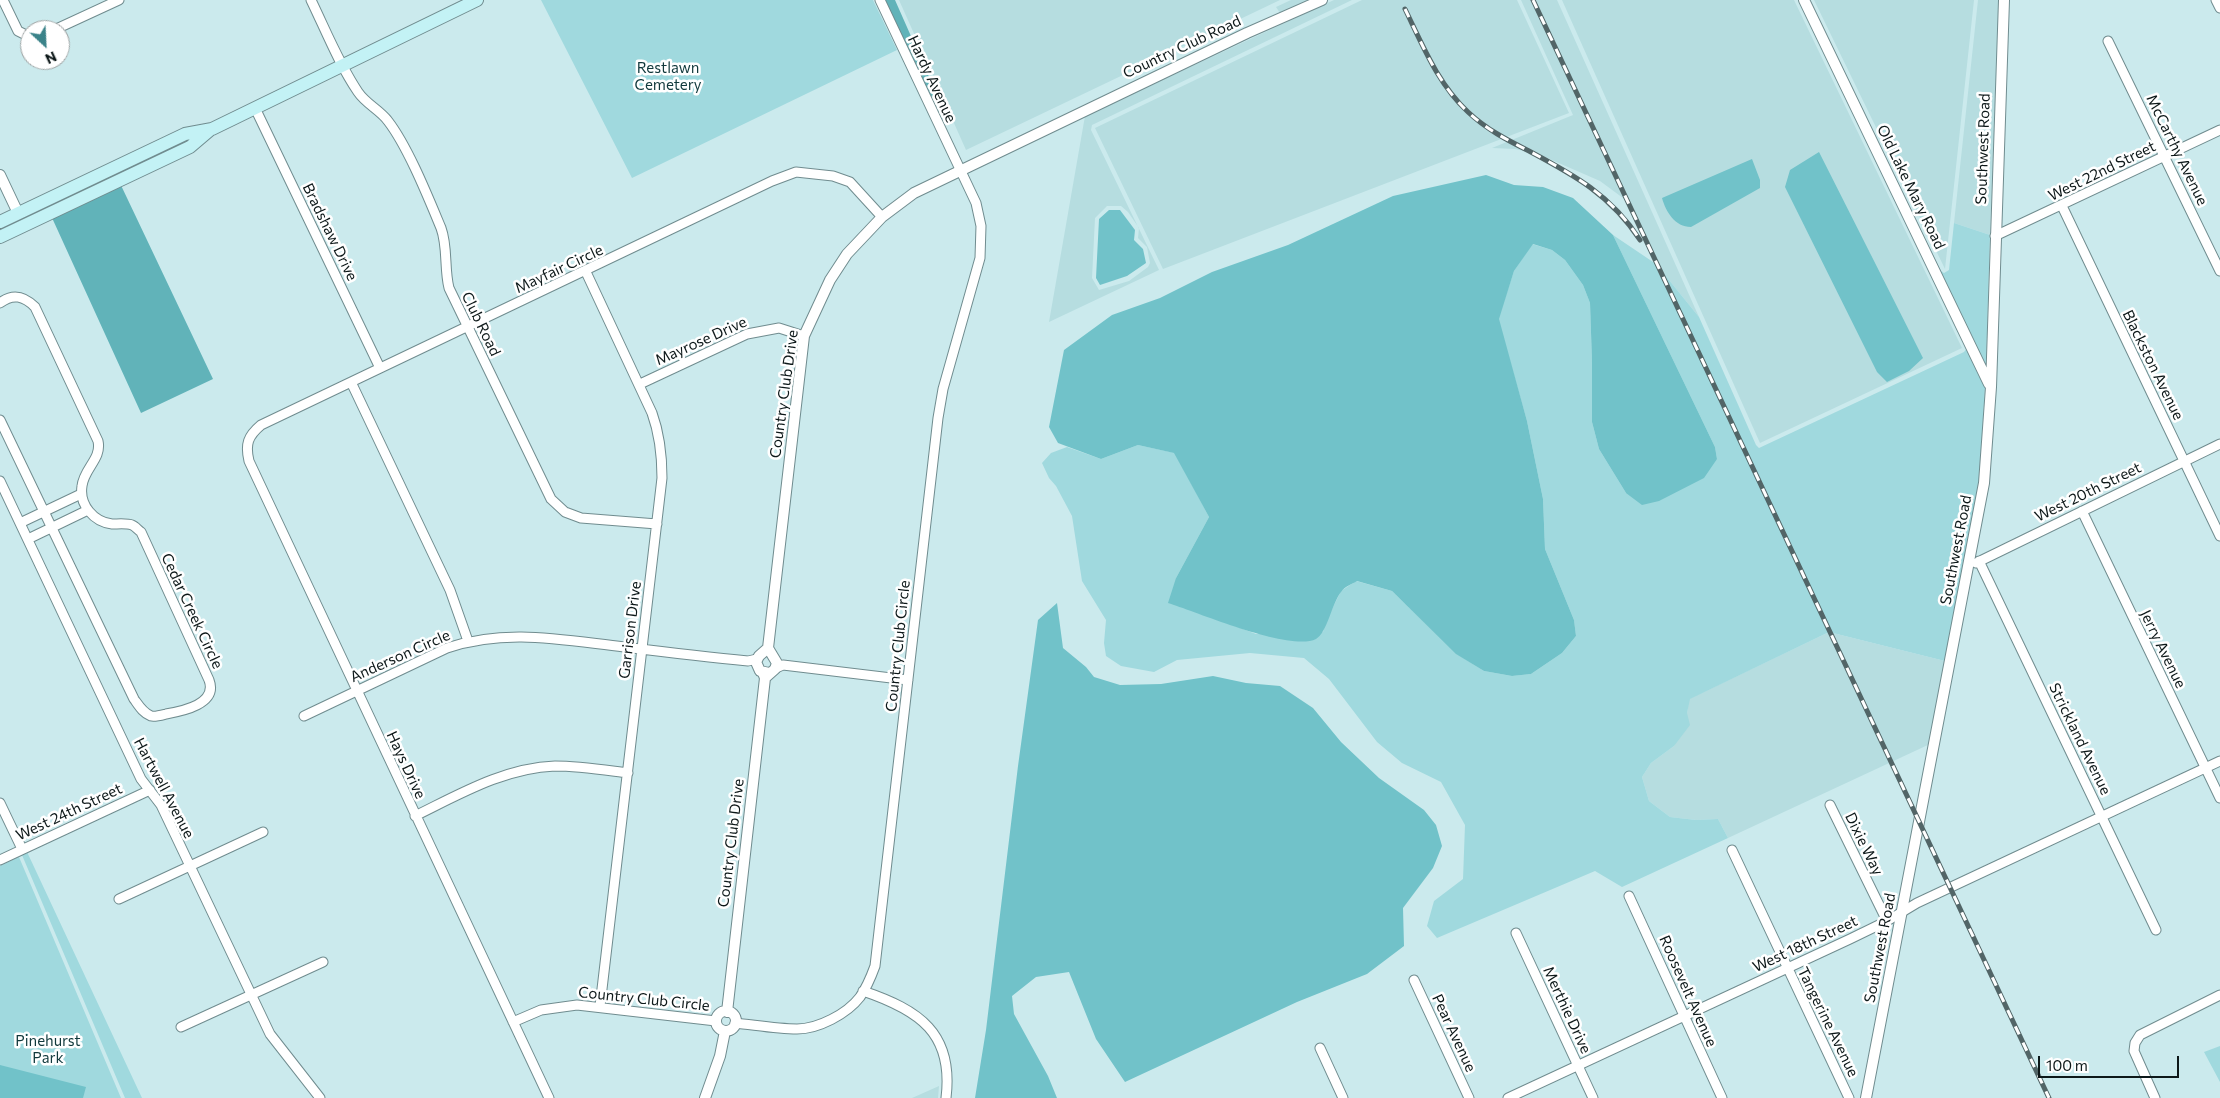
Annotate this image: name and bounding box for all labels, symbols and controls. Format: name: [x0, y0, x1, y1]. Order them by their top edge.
street label: Country Club Road: [1120, 12, 1244, 82]
north arrow: [20, 20, 70, 70]
street label: Hardy Avenue: [904, 33, 960, 125]
text: N: [43, 48, 59, 68]
park label: Restlawn Cemetery: [635, 59, 701, 94]
street label: McCarthy Avenue: [2142, 92, 2212, 208]
street label: Southwest Road: [1972, 93, 1994, 205]
street label: Old Lake Mary Road: [1873, 122, 1949, 252]
street label: West 22nd Street: [2045, 137, 2159, 205]
street label: Bradshaw Drive: [299, 180, 361, 284]
street label: Mayfair Circle: [512, 241, 606, 297]
street label: Club Road: [458, 289, 504, 359]
street label: Blackston Avenue: [2119, 307, 2187, 423]
street label: Mayrose Drive: [653, 313, 749, 369]
street label: Country Club Drive: [766, 329, 802, 459]
street label: West 20th Street: [2032, 458, 2144, 526]
street label: Southwest Road: [1937, 494, 1975, 606]
street label: Cedar Creek Circle: [157, 550, 227, 672]
street label: Country Club Circle: [882, 579, 914, 713]
street label: Garrison Drive: [615, 580, 645, 680]
street label: Jerry Avenue: [2136, 607, 2190, 691]
street label: Anderson Circle: [347, 626, 453, 686]
street label: Strickland Avenue: [2045, 680, 2115, 798]
street label: Hays Drive: [383, 728, 429, 802]
street label: Hartwell Avenue: [130, 735, 198, 841]
street label: Country Club Drive: [714, 778, 748, 908]
street label: West 24th Street: [13, 780, 125, 844]
street label: Dixie Way: [1841, 810, 1887, 878]
street label: Southwest Road: [1861, 892, 1899, 1004]
street label: West 18th Street: [1750, 912, 1860, 976]
street label: Roosevelt Avenue: [1655, 933, 1721, 1049]
street label: Merthie Drive: [1539, 964, 1595, 1056]
street label: Tangerine Avenue: [1794, 964, 1862, 1080]
street label: Country Club Circle: [577, 983, 711, 1015]
street label: Pear Avenue: [1428, 991, 1480, 1075]
park label: Pinehurst Park: [15, 1032, 81, 1067]
scale bar: [2040, 1046, 2181, 1078]
text: 100 m: [2046, 1056, 2088, 1074]

